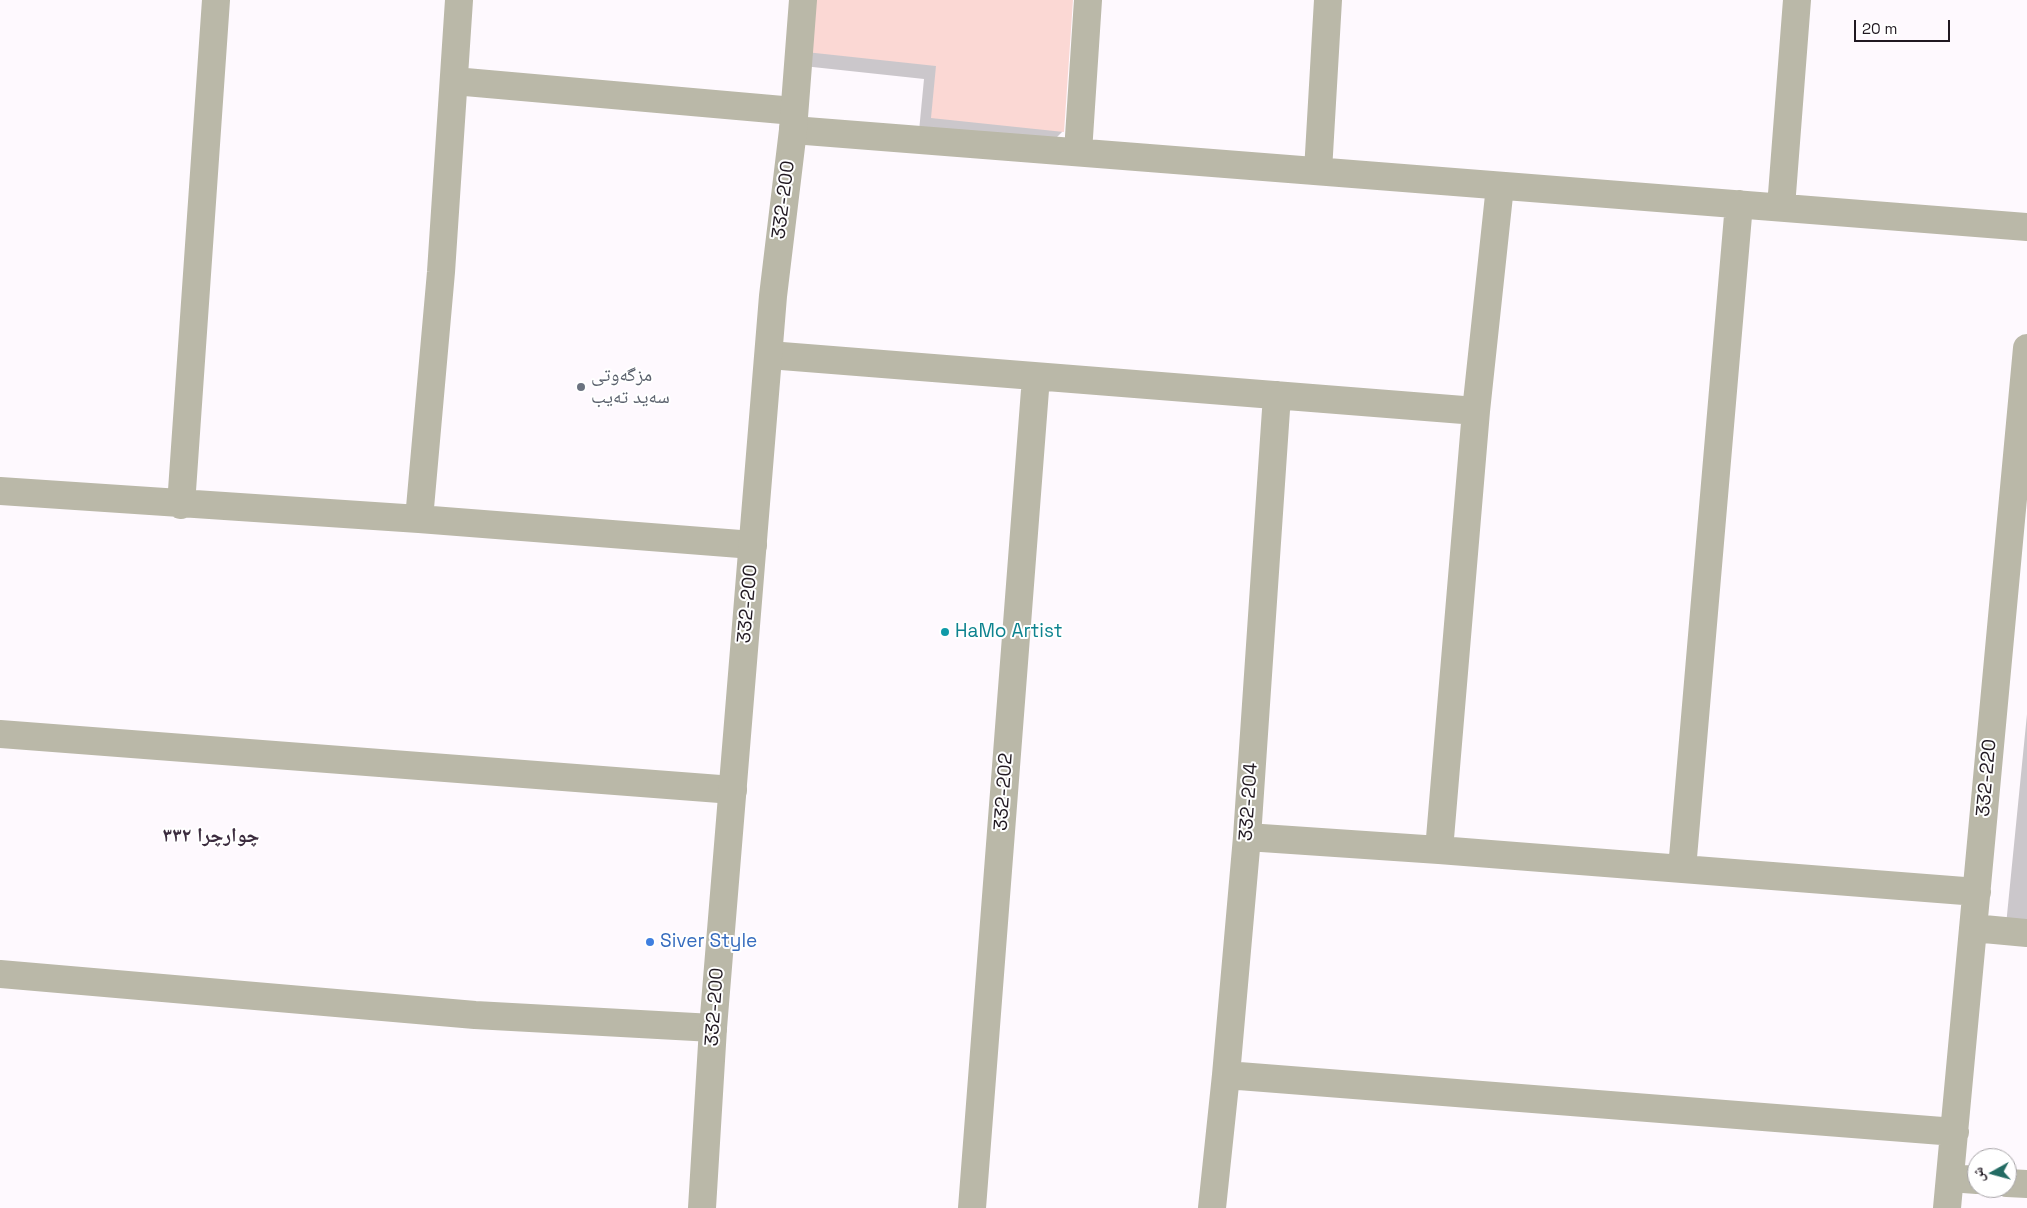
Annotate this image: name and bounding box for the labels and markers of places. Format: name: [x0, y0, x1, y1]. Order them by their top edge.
place label: مزگەوتی سەید تەیب: [591, 365, 670, 409]
marker: مزگەوتی سەید تەیب: [575, 381, 587, 393]
place label: HaMo Artist: [955, 621, 1063, 643]
marker: HaMo Artist: [939, 626, 951, 638]
place label: Siver Style: [660, 931, 757, 953]
marker: Siver Style: [644, 936, 656, 948]

